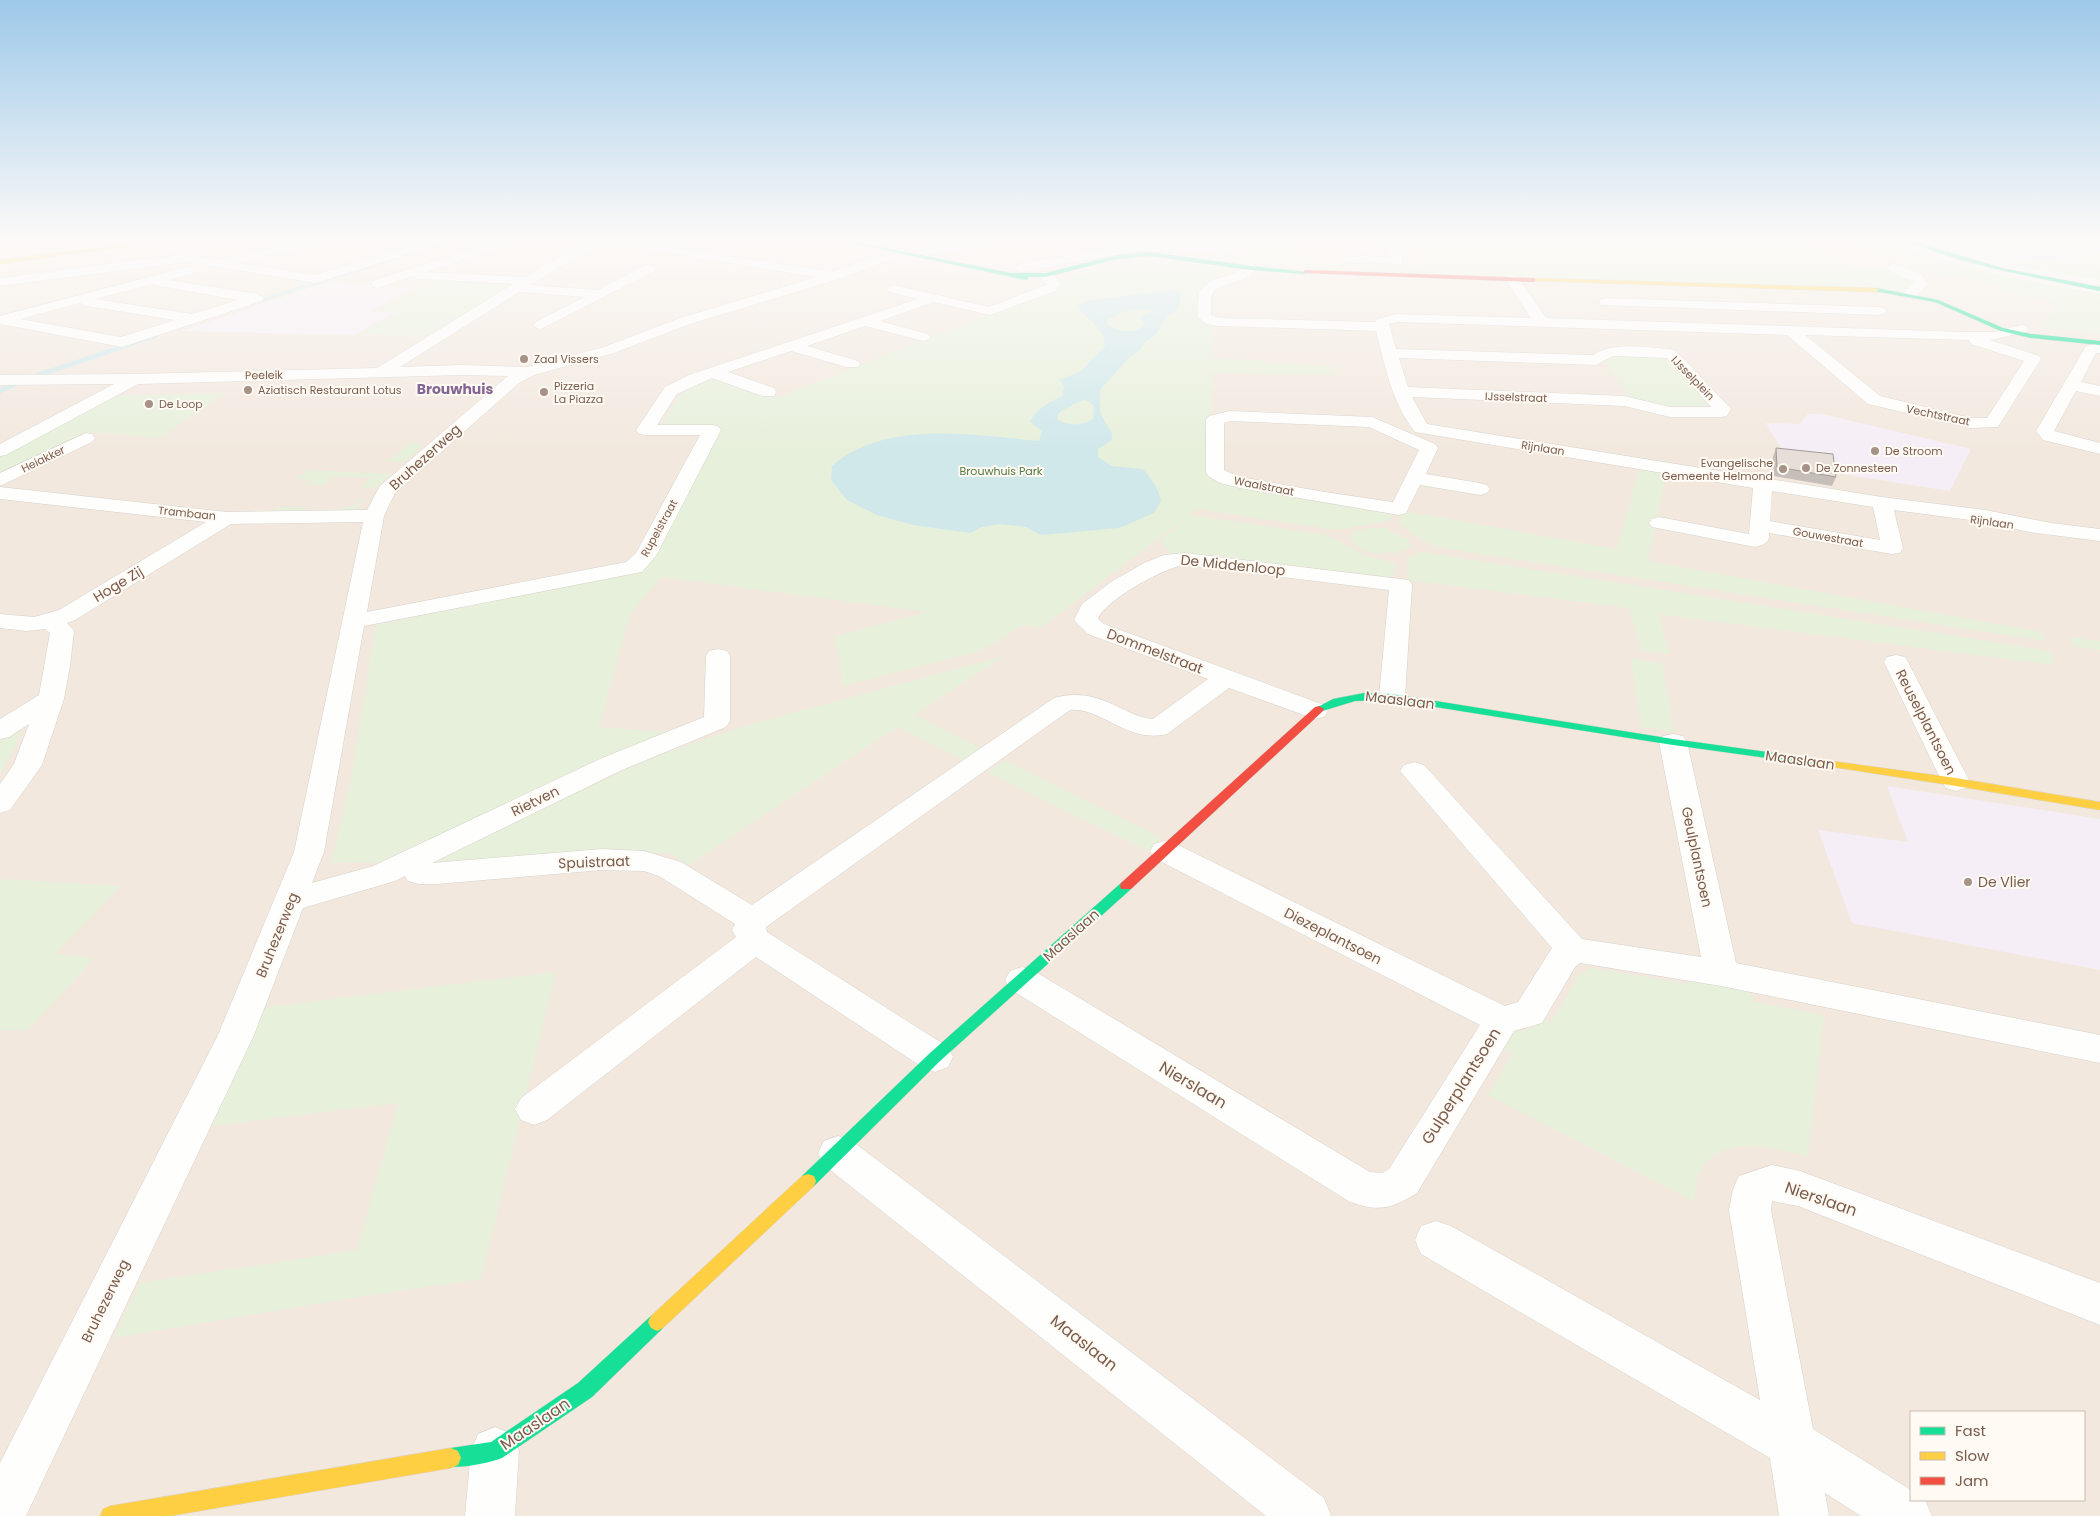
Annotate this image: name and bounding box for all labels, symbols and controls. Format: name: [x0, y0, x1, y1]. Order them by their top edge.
place label: Zaal Vissers: [534, 351, 599, 367]
street label: IJsselplein: [1668, 352, 1718, 404]
marker: Zaal Vissers: [518, 353, 530, 365]
street label: Peeleik: [245, 367, 283, 383]
place label: Pizzeria La Piazza: [554, 378, 603, 407]
district label: Brouwhuis: [417, 379, 493, 399]
place label: Aziatisch Restaurant Lotus: [258, 382, 402, 398]
marker: Aziatisch Restaurant Lotus: [242, 384, 254, 396]
marker: Pizzeria La Piazza: [538, 386, 550, 398]
street label: IJsselstraat: [1485, 388, 1547, 406]
place label: De Loop: [159, 396, 203, 412]
marker: De Loop: [143, 398, 155, 410]
street label: Vechtstraat: [1905, 400, 1971, 430]
street label: Bruhezerweg: [385, 419, 465, 495]
street label: Rijnlaan: [1520, 437, 1566, 459]
street label: Heiakker: [18, 442, 68, 476]
place label: De Stroom: [1885, 443, 1943, 459]
marker: De Stroom: [1869, 445, 1881, 457]
place label: Evangelische Gemeente Helmond: [1662, 455, 1773, 484]
place label: De Zonnesteen: [1816, 460, 1898, 476]
marker: De Zonnesteen: [1800, 462, 1812, 474]
park label: Brouwhuis Park: [960, 463, 1043, 479]
marker: Evangelische Gemeente Helmond: [1777, 463, 1789, 475]
street label: Waalstraat: [1233, 472, 1295, 500]
street label: Rupelstraat: [637, 496, 681, 560]
street label: Trambaan: [157, 502, 217, 524]
street label: Rijnlaan: [1969, 511, 2015, 533]
street label: Gouwestraat: [1792, 523, 1864, 551]
street label: De Middenloop: [1180, 550, 1286, 580]
street label: Hoge Zij: [89, 561, 147, 607]
street label: Dommelstraat: [1104, 623, 1206, 679]
street label: Reuselplantsoen: [1891, 666, 1961, 778]
street label: Maaslaan: [1364, 686, 1436, 714]
street label: Maaslaan: [1764, 745, 1836, 775]
street label: Rietven: [508, 781, 562, 821]
street label: Geulplantsoen: [1677, 805, 1717, 909]
street label: Spuistraat: [558, 851, 630, 873]
place label: De Vlier: [1978, 872, 2031, 892]
marker: De Vlier: [1962, 876, 1974, 888]
street label: Bruhezerweg: [251, 889, 303, 981]
street label: Diezeplantsoen: [1281, 903, 1385, 969]
street label: Maaslaan: [1038, 904, 1104, 966]
street label: Gulperplantsoen: [1416, 1023, 1506, 1149]
street label: Nierslaan: [1155, 1056, 1231, 1114]
street label: Nierslaan: [1782, 1176, 1860, 1222]
street label: Bruhezerweg: [76, 1256, 134, 1346]
street label: Maaslaan: [1046, 1309, 1122, 1377]
street label: Maaslaan: [496, 1392, 574, 1456]
legend: [1910, 1411, 2085, 1501]
text: Fast: [1955, 1420, 1986, 1441]
text: Slow: [1955, 1445, 1990, 1466]
text: Jam: [1955, 1470, 1989, 1491]

